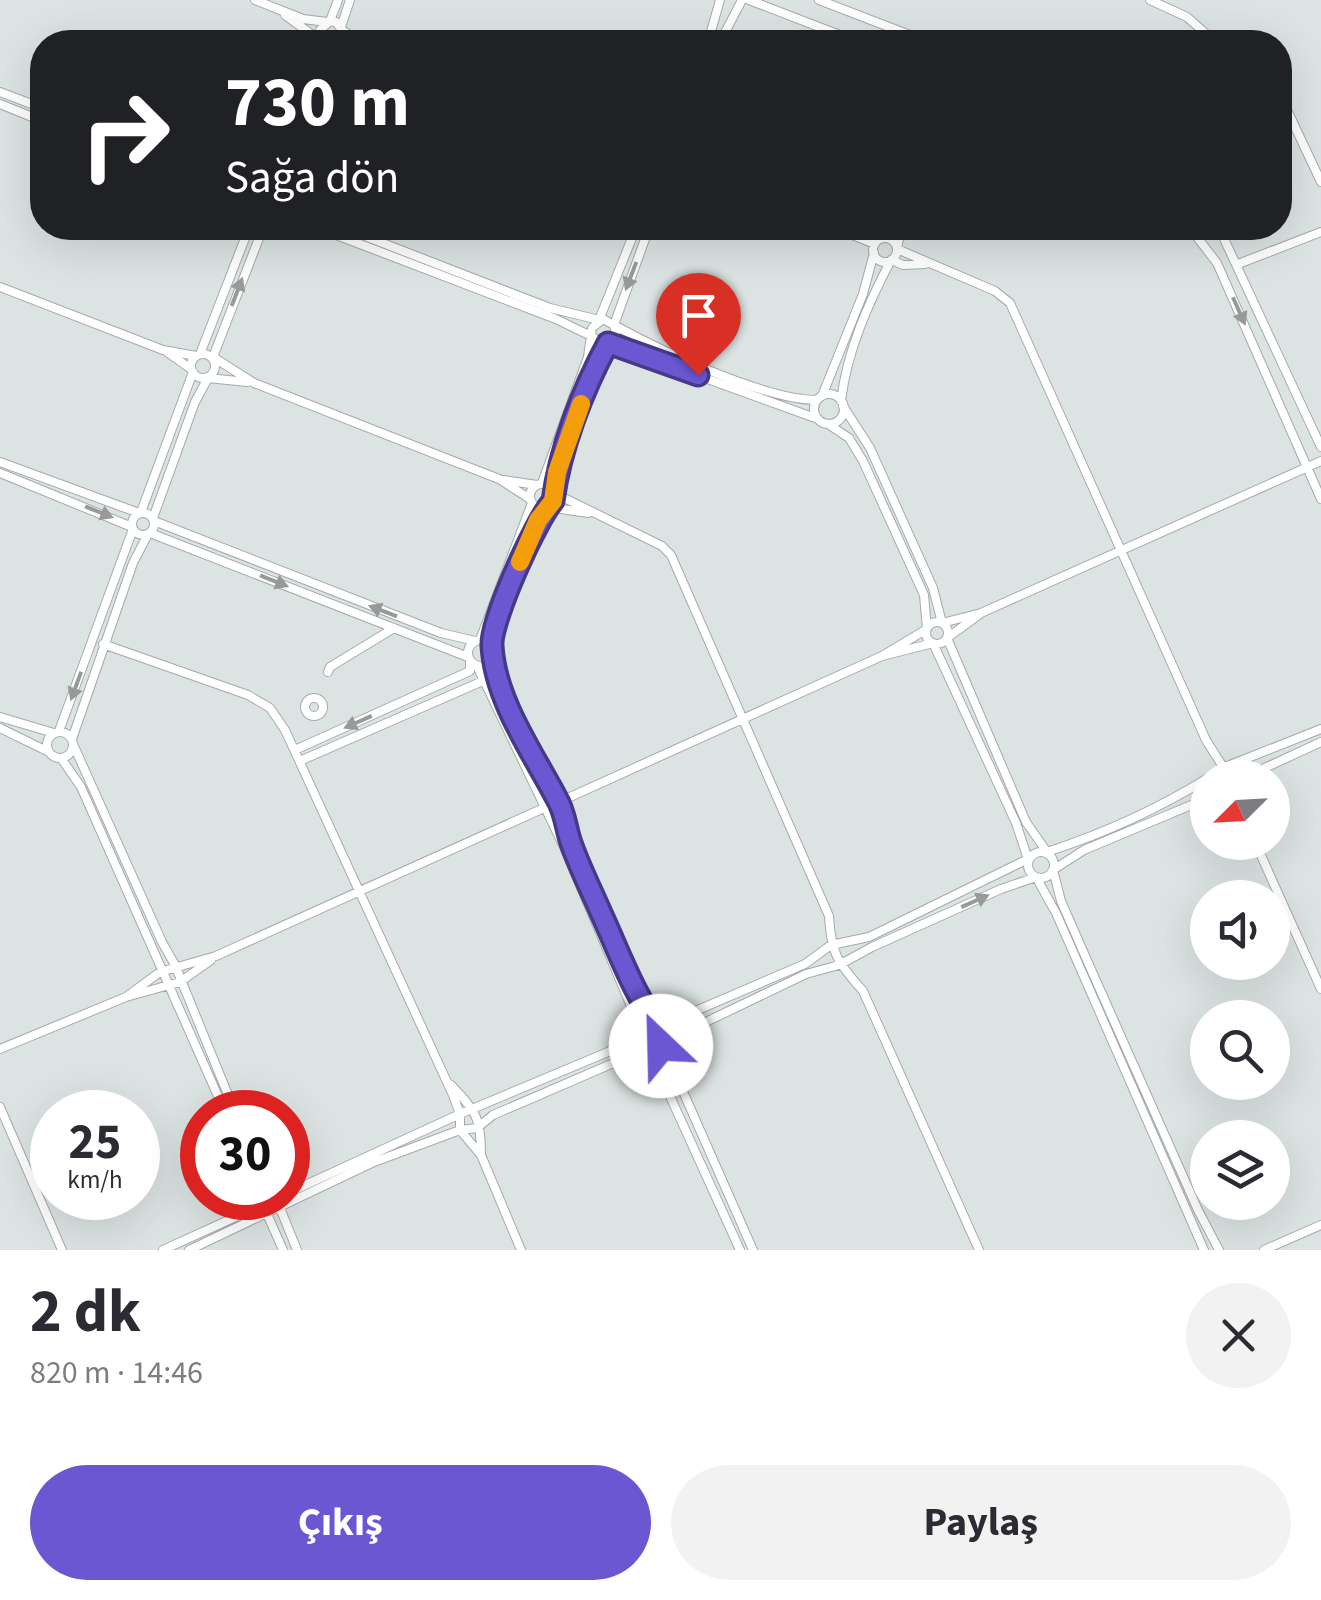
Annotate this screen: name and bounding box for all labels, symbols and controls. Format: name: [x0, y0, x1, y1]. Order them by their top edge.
text: 730 m: [225, 53, 410, 153]
icon: right: [60, 70, 190, 200]
text: Sağa dön: [225, 146, 399, 210]
one-way arrow: [623, 261, 638, 291]
pin: [656, 273, 741, 376]
one-way arrow: [230, 277, 245, 307]
icon: arrive: [671, 288, 726, 343]
one-way arrow: [1231, 296, 1247, 326]
one-way arrow: [84, 505, 114, 521]
one-way arrow: [259, 573, 289, 589]
one-way arrow: [368, 602, 398, 618]
one-way arrow: [68, 671, 83, 701]
one-way arrow: [343, 714, 373, 730]
north arrow: [1190, 760, 1290, 860]
map controls: [1190, 760, 1290, 1220]
button: sound: [1190, 880, 1290, 980]
one-way arrow: [960, 893, 990, 909]
position arrow: [609, 994, 713, 1098]
button: search: [1190, 1000, 1290, 1100]
speed limit sign: 30: [180, 1090, 310, 1220]
text: 25: [69, 1107, 121, 1178]
button: layers: [1190, 1120, 1290, 1220]
text: km/h: [67, 1162, 123, 1198]
text: 2 dk: [30, 1270, 141, 1355]
button: close: [1186, 1283, 1291, 1388]
text: 820 m · 14:46: [30, 1350, 203, 1396]
button: Çıkış: [30, 1465, 651, 1580]
button: Paylaş: [671, 1465, 1291, 1580]

